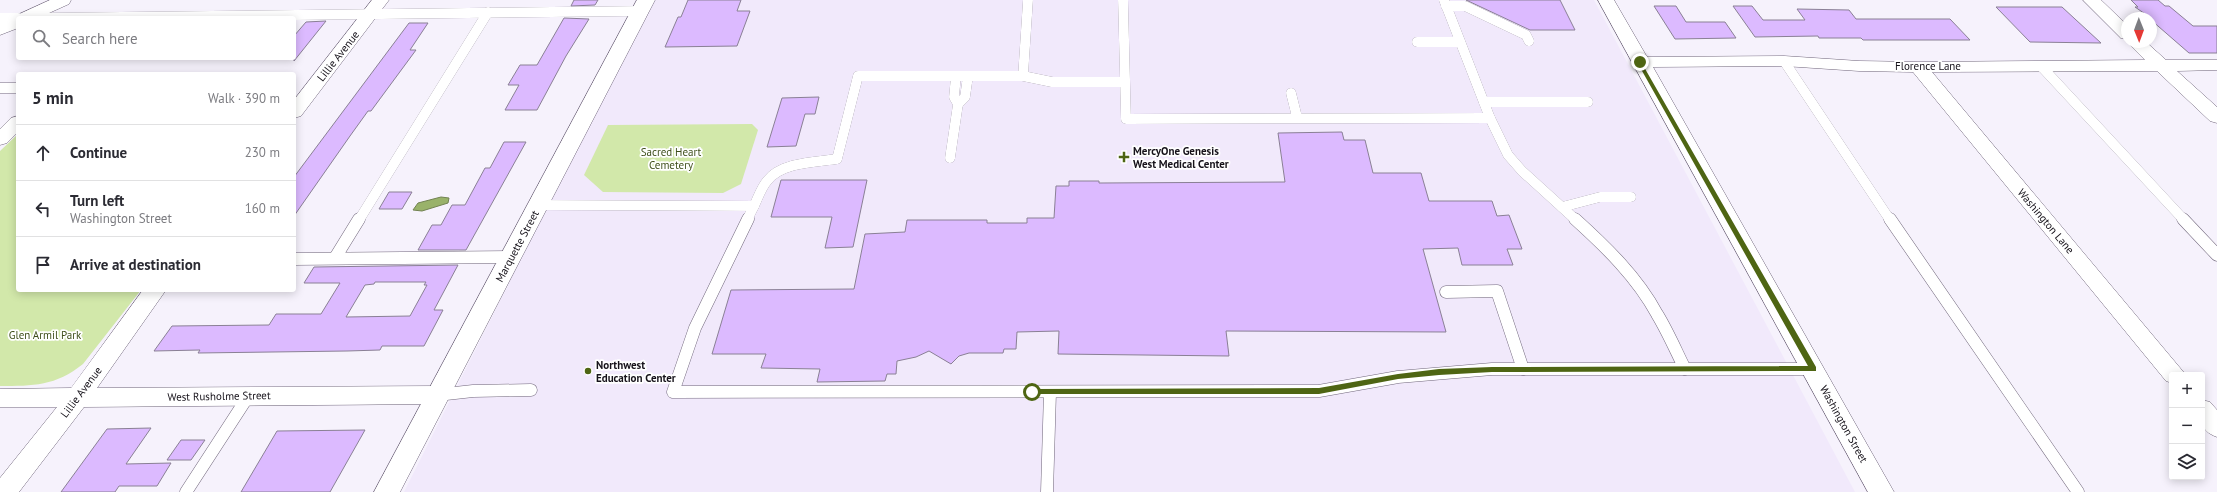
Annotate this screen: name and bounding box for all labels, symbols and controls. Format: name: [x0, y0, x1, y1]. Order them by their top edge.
north arrow: [2121, 12, 2157, 48]
search box: [16, 16, 296, 60]
icon: search: [30, 27, 52, 49]
street label: Lillie Avenue: [314, 28, 362, 84]
text: Search here: [62, 29, 138, 48]
route end: [1631, 53, 1649, 71]
street label: Florence Lane: [1895, 59, 1961, 73]
text: 5 min: [32, 87, 73, 109]
text: Walk · 390 m: [208, 90, 280, 107]
icon: ahead: [32, 142, 54, 164]
text: Continue: [70, 143, 127, 162]
text: 230 m: [245, 144, 280, 161]
place label: MercyOne Genesis West Medical Center: [1133, 144, 1229, 171]
park label: Sacred Heart Cemetery: [641, 145, 702, 172]
marker: MercyOne Genesis West Medical Center: [1118, 151, 1130, 163]
street label: Washington Lane: [2015, 186, 2078, 257]
text: Turn left: [70, 191, 124, 210]
icon: left: [32, 198, 54, 220]
text: 160 m: [245, 200, 280, 217]
street label: Marquette Street: [492, 207, 542, 284]
text: Washington Street: [70, 210, 172, 227]
icon: arrive: [32, 254, 54, 276]
text: Arrive at destination: [70, 255, 201, 274]
park label: Glen Armil Park: [9, 328, 82, 342]
place label: Northwest Education Center: [596, 358, 676, 385]
street label: Lillie Avenue: [57, 363, 105, 420]
marker: Northwest Education Center: [583, 366, 593, 376]
map controls: [2169, 372, 2205, 480]
button: +: [2169, 372, 2205, 408]
route start: [1023, 383, 1041, 401]
street label: Washington Street: [1817, 383, 1871, 465]
street label: West Rusholme Street: [167, 388, 271, 404]
button: −: [2169, 408, 2205, 444]
button: layers: [2169, 444, 2205, 480]

